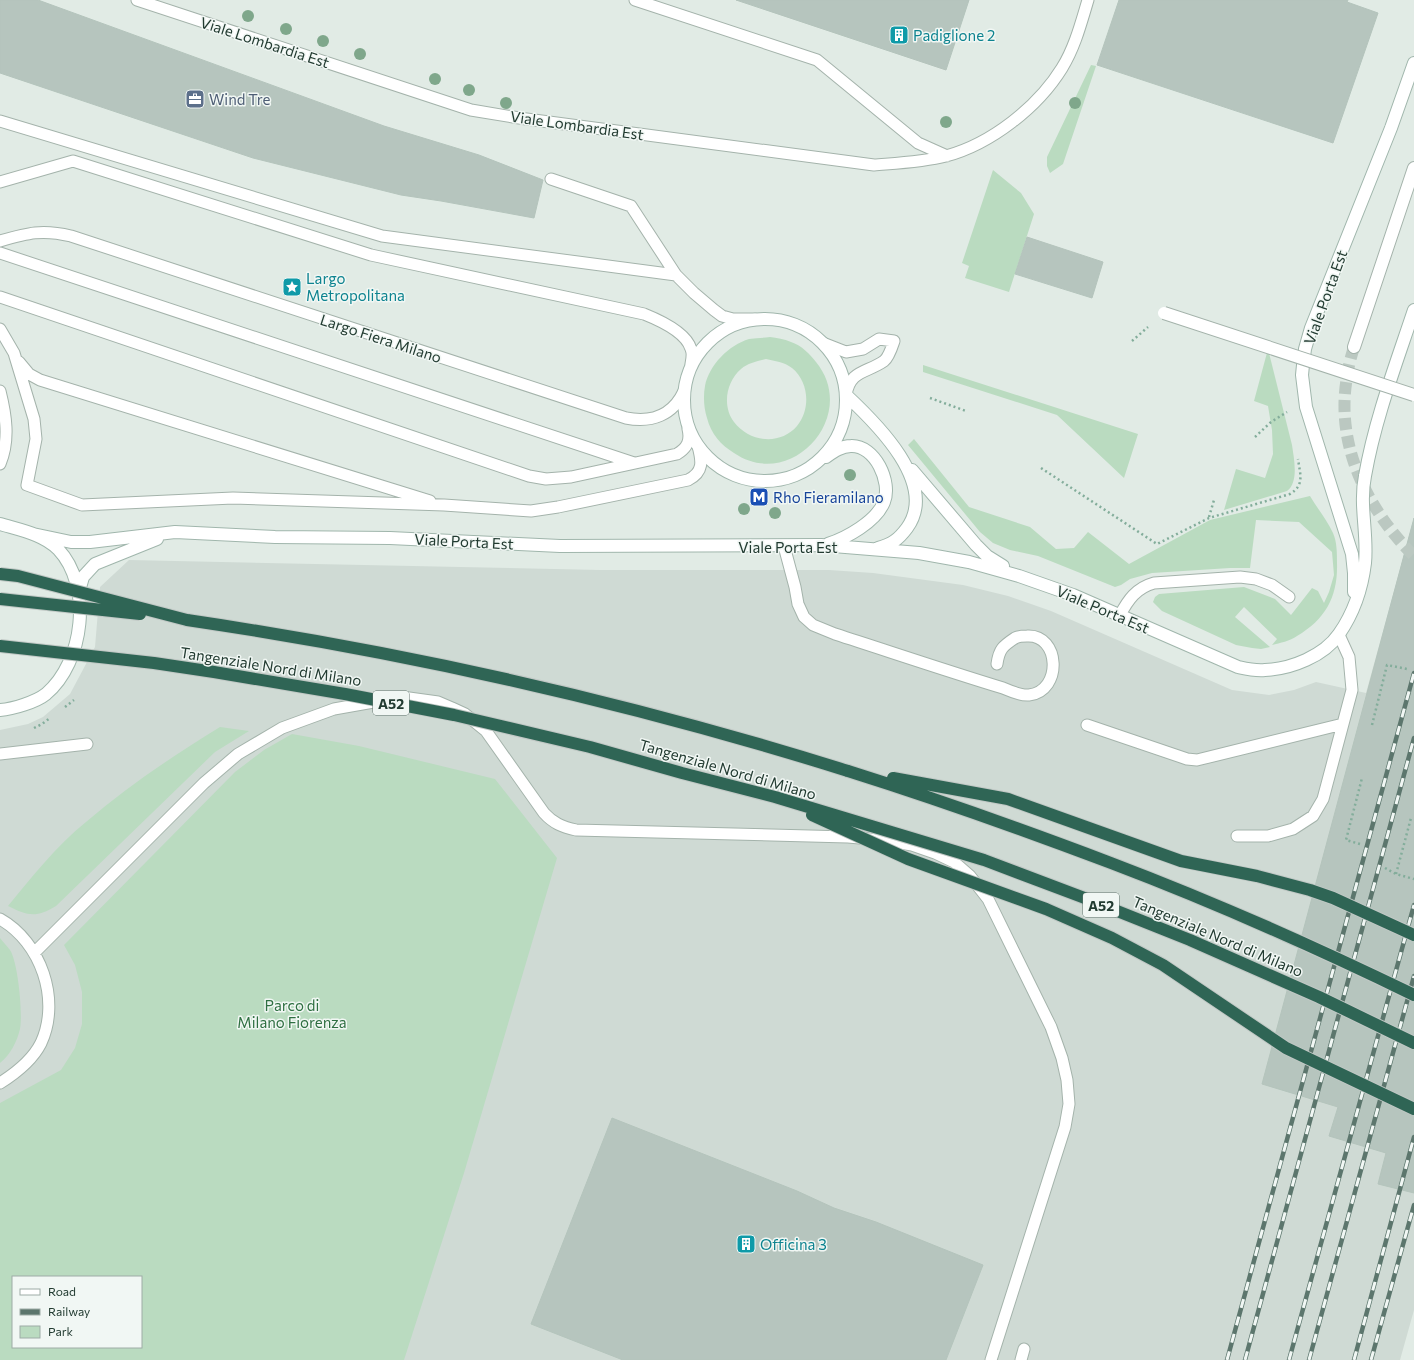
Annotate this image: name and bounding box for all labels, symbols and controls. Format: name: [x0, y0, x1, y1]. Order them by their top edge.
street label: Viale Lombardia Est: [198, 13, 332, 71]
building icon: Padiglione 2: [888, 24, 910, 46]
place label: Padiglione 2: [913, 26, 995, 44]
office icon: Wind Tre: [184, 88, 206, 110]
place label: Wind Tre: [209, 90, 270, 108]
street label: Viale Lombardia Est: [509, 107, 645, 143]
street label: Viale Porta Est: [1300, 247, 1350, 347]
place label: Largo Metropolitana: [306, 269, 405, 304]
place icon: Largo Metropolitana: [281, 276, 303, 298]
street label: Largo Fiera Milano: [318, 310, 444, 366]
metro station icon: Rho Fieramilano: [748, 486, 770, 508]
place label: Rho Fieramilano: [773, 488, 884, 506]
street label: Viale Porta Est: [414, 529, 514, 553]
street label: Viale Porta Est: [738, 538, 838, 556]
street label: Viale Porta Est: [1054, 581, 1152, 637]
street label: Tangenziale Nord di Milano: [179, 643, 363, 689]
road number: A52: [373, 691, 409, 715]
street label: Tangenziale Nord di Milano: [637, 735, 819, 803]
street label: Tangenziale Nord di Milano: [1130, 892, 1306, 980]
road number: A52: [1083, 893, 1119, 917]
park label: Parco di Milano Fiorenza: [237, 996, 347, 1031]
building icon: Officina 3: [735, 1233, 757, 1255]
place label: Officina 3: [760, 1235, 827, 1253]
legend: [12, 1276, 142, 1348]
text: Road: [48, 1284, 76, 1298]
text: Railway: [48, 1304, 90, 1318]
text: Park: [48, 1324, 74, 1338]

